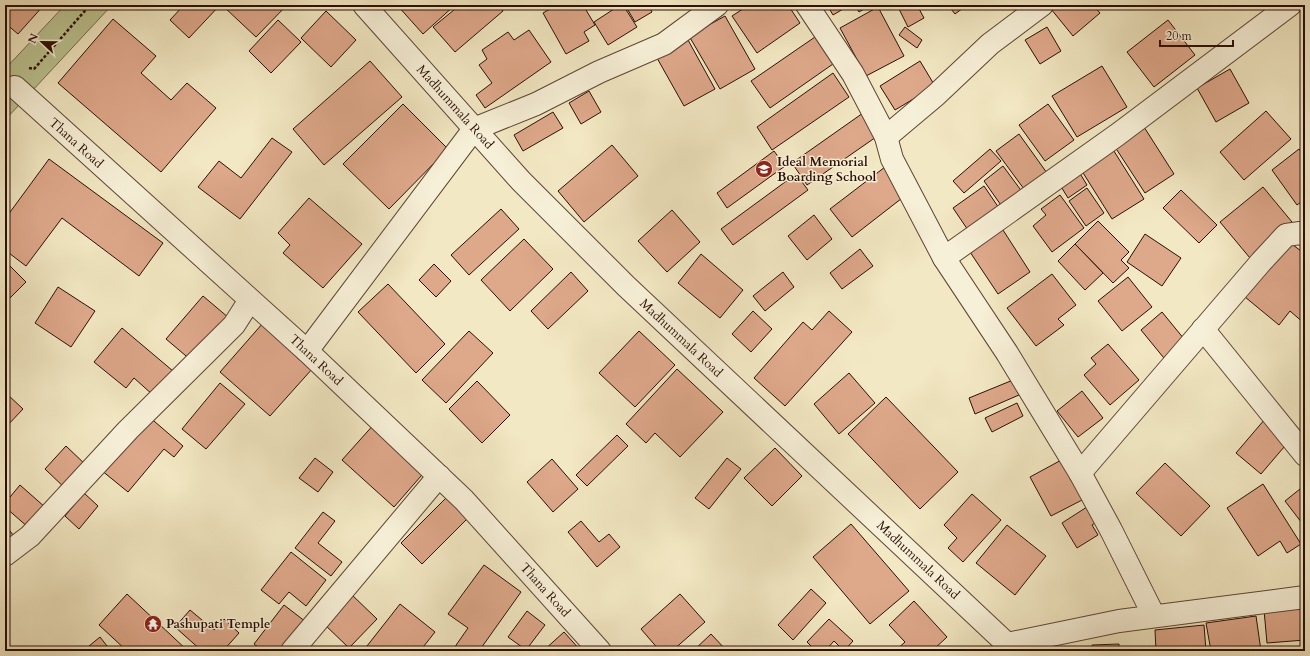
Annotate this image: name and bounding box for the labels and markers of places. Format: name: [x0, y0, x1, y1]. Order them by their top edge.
place label: Ideal Memorial Boarding School: [777, 153, 877, 186]
school or university icon: Ideal Memorial Boarding School: [754, 159, 774, 179]
temple icon: Pashupati Temple: [143, 614, 163, 634]
place label: Pashupati Temple: [166, 615, 270, 633]

